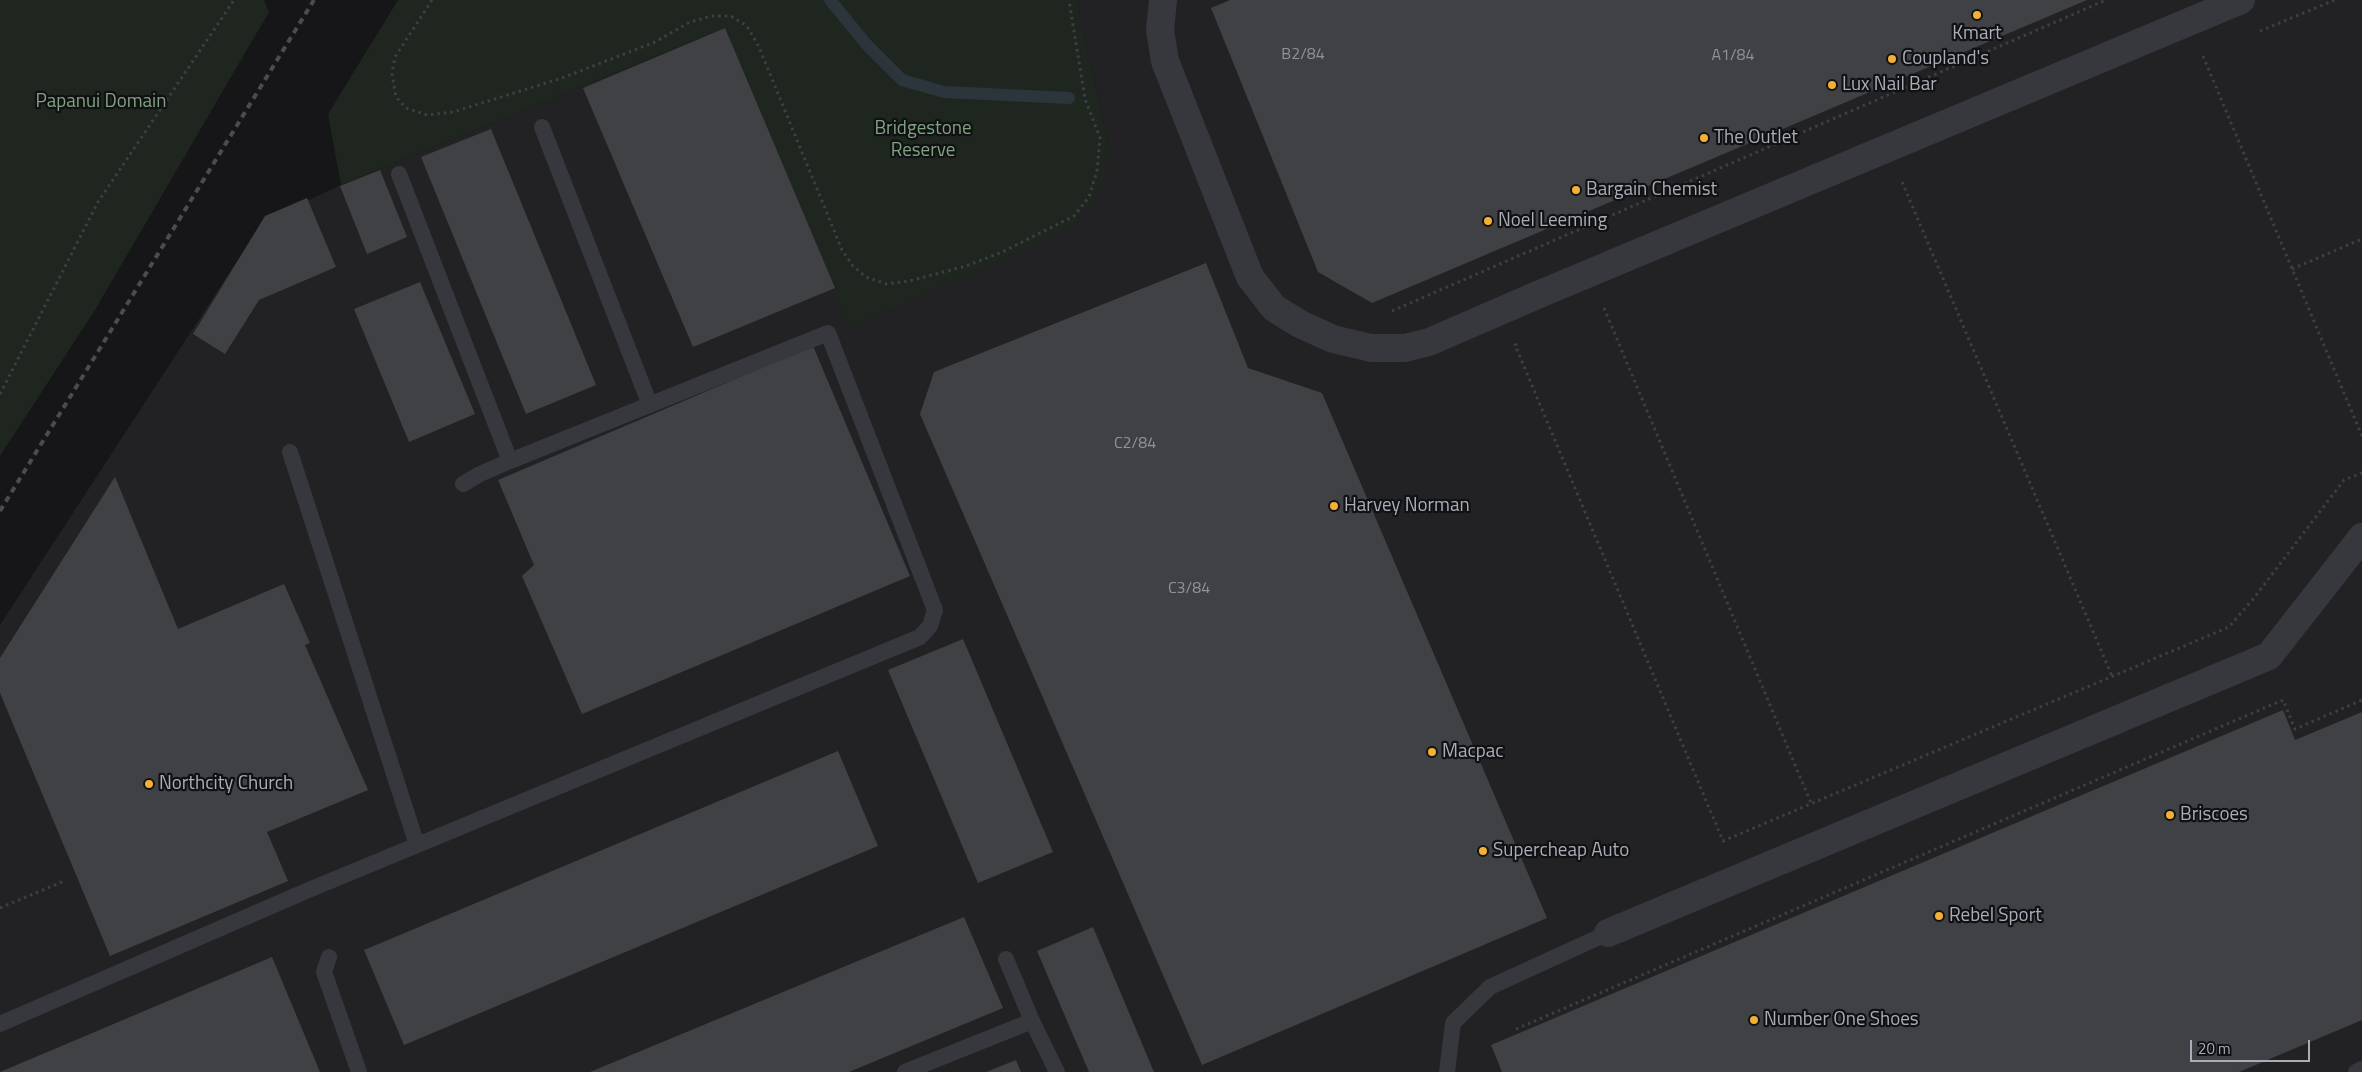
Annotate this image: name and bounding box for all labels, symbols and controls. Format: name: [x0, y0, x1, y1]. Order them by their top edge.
marker: Kmart: [1971, 9, 1983, 21]
place label: Kmart: [1952, 23, 2002, 45]
house number: B2/84: [1281, 45, 1325, 65]
house number: A1/84: [1711, 46, 1755, 66]
place label: Coupland's: [1902, 48, 1989, 70]
marker: Coupland's: [1886, 53, 1898, 65]
place label: Lux Nail Bar: [1842, 74, 1937, 96]
marker: Lux Nail Bar: [1826, 79, 1838, 91]
park label: Papanui Domain: [36, 91, 166, 113]
park label: Bridgestone Reserve: [874, 118, 972, 162]
place label: The Outlet: [1714, 127, 1798, 149]
marker: The Outlet: [1698, 132, 1710, 144]
place label: Bargain Chemist: [1586, 179, 1717, 201]
marker: Bargain Chemist: [1570, 184, 1582, 196]
place label: Noel Leeming: [1498, 210, 1607, 232]
marker: Noel Leeming: [1482, 215, 1494, 227]
house number: C2/84: [1114, 434, 1156, 454]
place label: Harvey Norman: [1344, 495, 1470, 517]
marker: Harvey Norman: [1328, 500, 1340, 512]
house number: C3/84: [1168, 579, 1210, 599]
place label: Macpac: [1442, 741, 1504, 763]
marker: Macpac: [1426, 746, 1438, 758]
place label: Northcity Church: [159, 773, 293, 795]
marker: Northcity Church: [143, 778, 155, 790]
place label: Briscoes: [2180, 804, 2248, 826]
marker: Briscoes: [2164, 809, 2176, 821]
place label: Supercheap Auto: [1493, 840, 1629, 862]
marker: Supercheap Auto: [1477, 845, 1489, 857]
place label: Rebel Sport: [1949, 905, 2042, 927]
marker: Rebel Sport: [1933, 910, 1945, 922]
place label: Number One Shoes: [1764, 1009, 1919, 1031]
marker: Number One Shoes: [1748, 1014, 1760, 1026]
scale bar: [2192, 1030, 2312, 1062]
text: 20 m: [2198, 1037, 2231, 1060]

